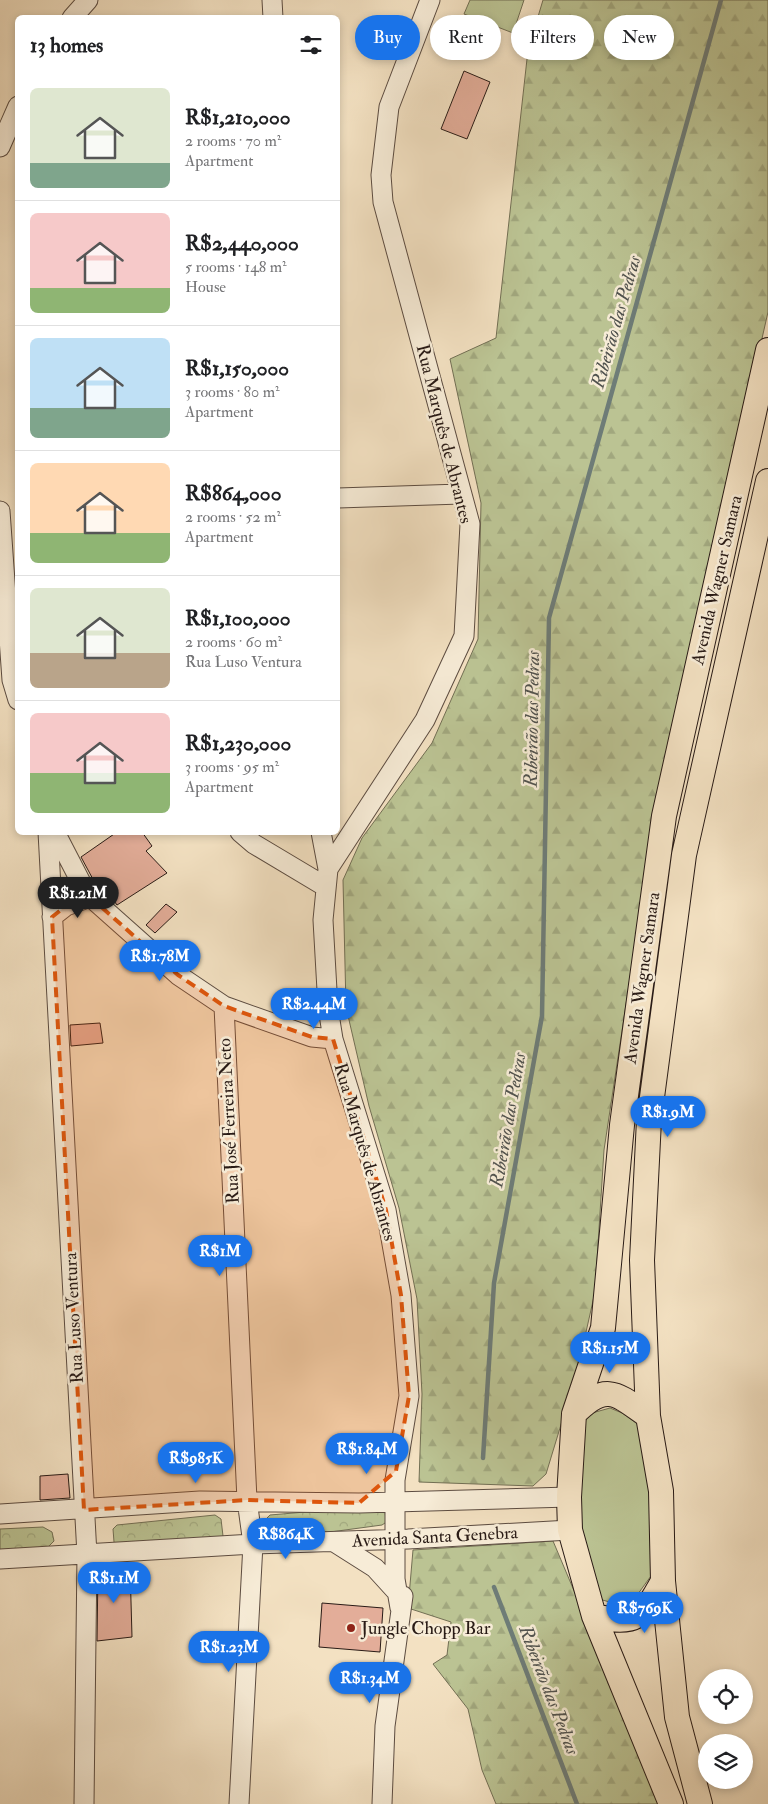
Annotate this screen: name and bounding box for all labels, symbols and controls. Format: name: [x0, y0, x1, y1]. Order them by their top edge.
chip: Buy: [355, 15, 420, 60]
chip: Rent: [430, 15, 501, 60]
chip: Filters: [511, 15, 594, 60]
chip: New: [604, 15, 674, 60]
icon: filters: [297, 31, 325, 59]
text: 13 homes: [30, 32, 103, 59]
text: R$1,210,000: [185, 104, 290, 131]
icon: home: [70, 108, 130, 168]
text: 2 rooms · 70 m²: [185, 131, 281, 151]
text: Apartment: [185, 151, 253, 171]
text: R$2,440,000: [185, 230, 299, 257]
icon: home: [70, 233, 130, 293]
water label: Ribeirão das Pedras: [585, 252, 647, 392]
text: 5 rooms · 148 m²: [185, 257, 287, 277]
text: House: [185, 277, 226, 297]
street label: Rua Marquês de Abrantes: [411, 342, 477, 526]
text: R$1,150,000: [185, 355, 289, 382]
icon: home: [70, 358, 130, 418]
text: 3 rooms · 80 m²: [185, 382, 280, 402]
text: Apartment: [185, 402, 253, 422]
text: R$864,000: [185, 480, 281, 507]
icon: home: [70, 483, 130, 543]
street label: Avenida Wagner Samara: [686, 492, 748, 668]
text: 2 rooms · 52 m²: [185, 507, 281, 527]
text: Apartment: [185, 527, 253, 547]
text: R$1,100,000: [185, 605, 291, 632]
icon: home: [70, 608, 130, 668]
text: 2 rooms · 60 m²: [185, 632, 282, 652]
water label: Ribeirão das Pedras: [519, 650, 545, 788]
text: Rua Luso Ventura: [185, 652, 302, 672]
text: R$1,230,000: [185, 730, 291, 757]
icon: home: [70, 733, 130, 793]
text: 3 rooms · 95 m²: [185, 757, 279, 777]
text: Apartment: [185, 777, 253, 797]
pin: R$1.21M: [32, 876, 124, 919]
text: R$1.21M: [49, 883, 107, 903]
street label: Avenida Wagner Samara: [618, 890, 666, 1066]
pin: R$1.78M: [114, 940, 206, 982]
text: R$1.78M: [130, 946, 190, 966]
pin: R$2.44M: [268, 988, 360, 1030]
text: R$2.44M: [282, 994, 346, 1014]
street label: Rua José Ferreira Neto: [213, 1037, 245, 1204]
water label: Ribeirão das Pedras: [484, 1050, 532, 1190]
street label: Rua Marquês de Abrantes: [329, 1060, 401, 1244]
pin: R$1.9M: [627, 1096, 709, 1138]
text: R$1.9M: [641, 1102, 695, 1122]
pin: R$1M: [190, 1234, 250, 1277]
text: R$1M: [199, 1241, 241, 1261]
street label: Rua Luso Ventura: [59, 1251, 89, 1384]
pin: R$1.15M: [564, 1332, 656, 1374]
text: R$1.15M: [581, 1338, 639, 1358]
pin: R$1.84M: [321, 1432, 413, 1475]
text: R$1.84M: [337, 1439, 397, 1459]
pin: R$985K: [155, 1442, 237, 1484]
text: R$985K: [169, 1448, 223, 1468]
pin: R$864K: [245, 1518, 327, 1560]
street label: Avenida Santa Genebra: [350, 1521, 519, 1553]
text: R$864K: [258, 1524, 314, 1544]
pin: R$1.1M: [73, 1562, 155, 1604]
text: R$1.1M: [89, 1568, 139, 1588]
pin: R$769K: [604, 1592, 686, 1634]
text: R$769K: [617, 1598, 673, 1618]
place label: Jungle Chopp Bar: [360, 1617, 491, 1640]
water label: Ribeirão das Pedras: [513, 1621, 585, 1759]
marker: Jungle Chopp Bar: [345, 1622, 357, 1634]
pin: R$1.23M: [183, 1630, 275, 1673]
text: R$1.23M: [199, 1637, 259, 1657]
pin: R$1.34M: [324, 1662, 416, 1704]
text: R$1.34M: [340, 1668, 400, 1688]
map controls: [698, 1669, 753, 1789]
button: locate: [698, 1669, 753, 1724]
button: layers: [698, 1734, 753, 1789]

